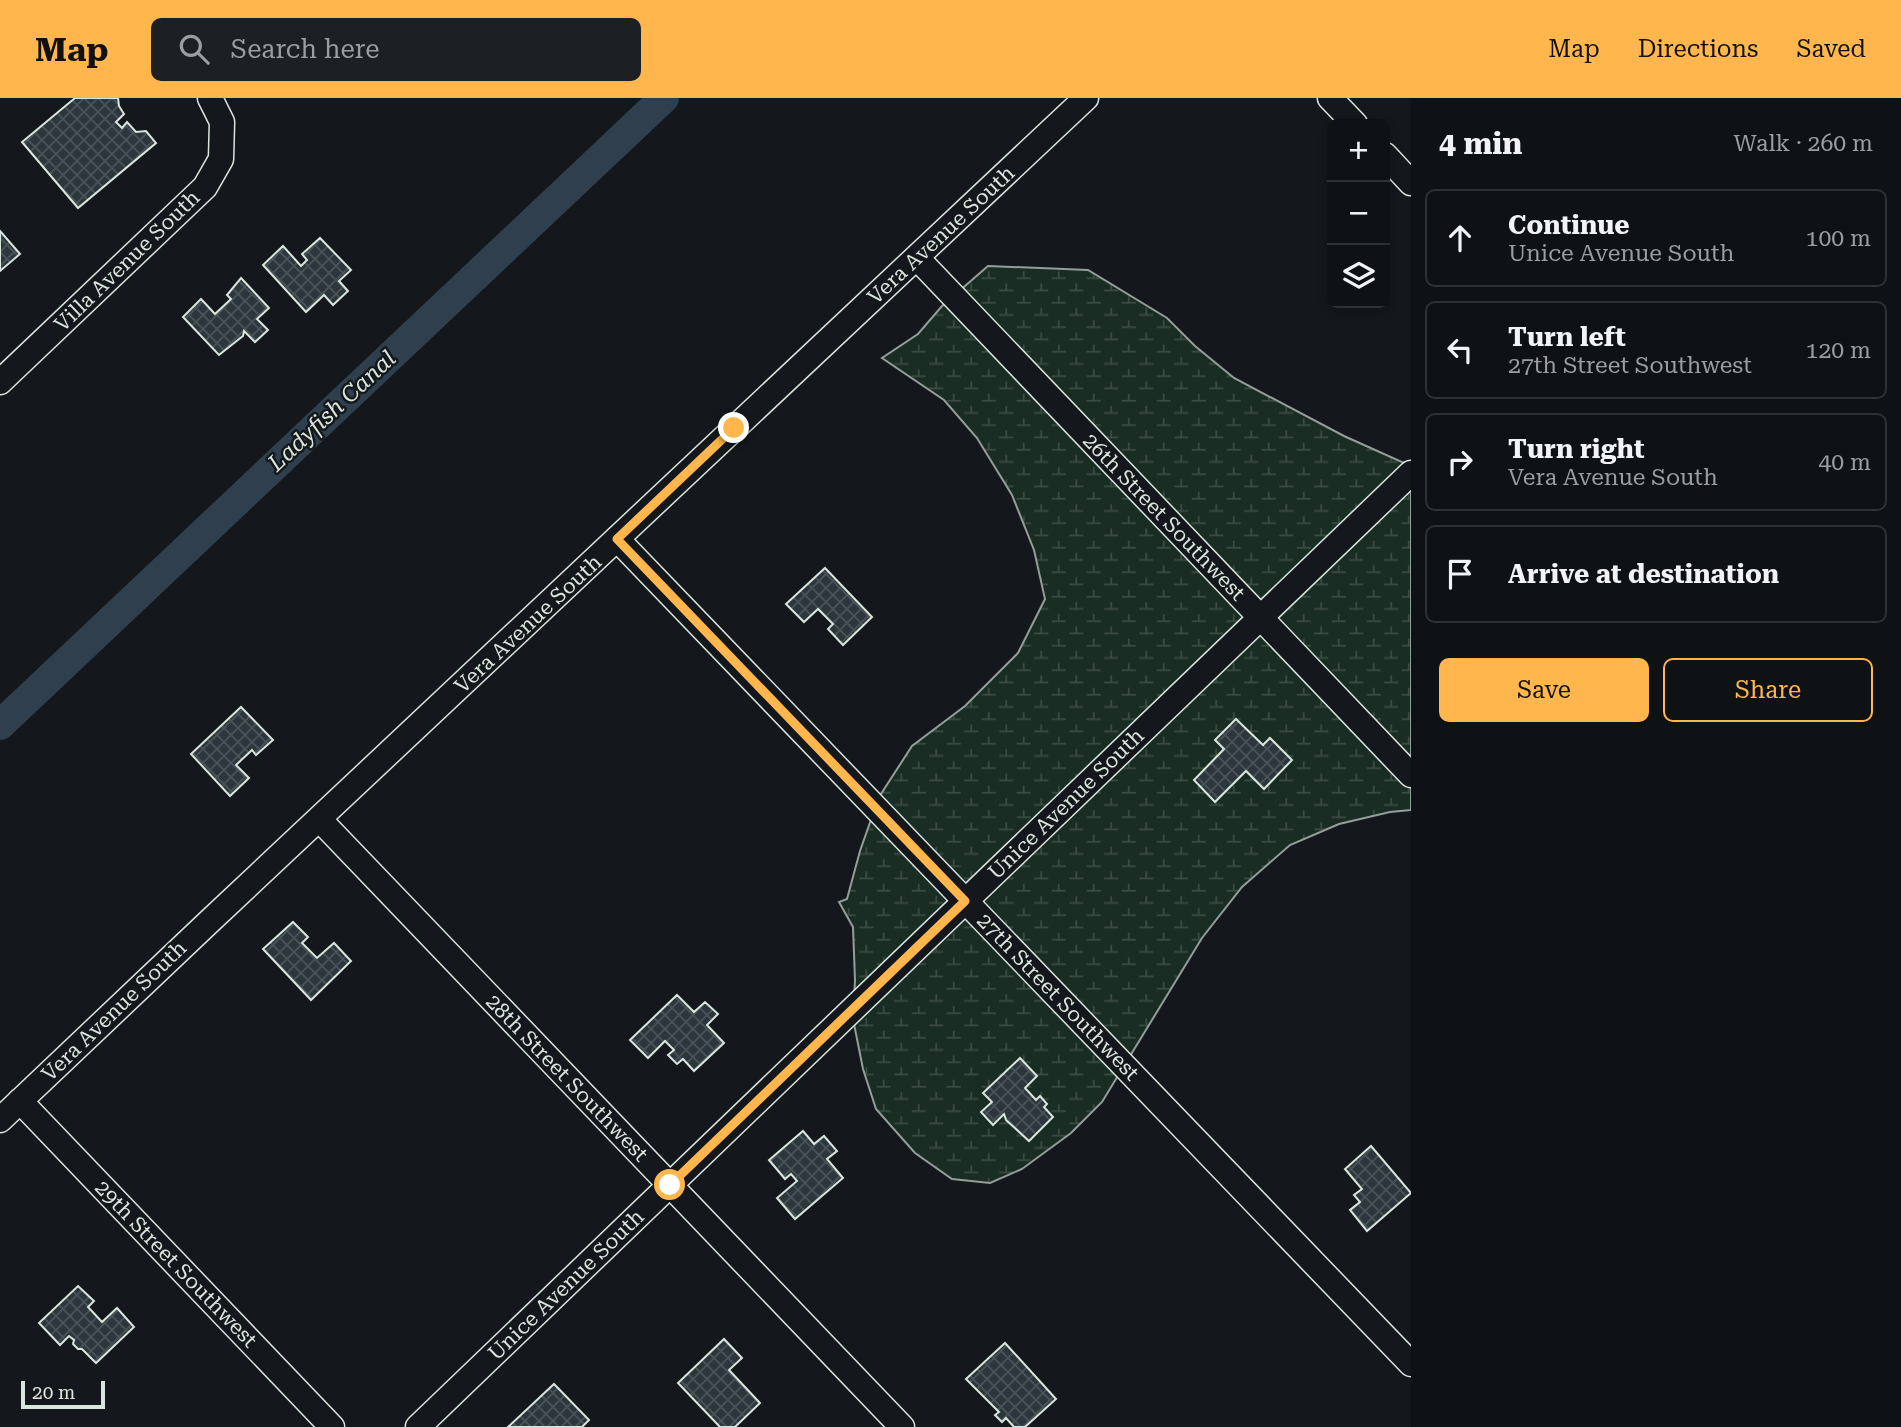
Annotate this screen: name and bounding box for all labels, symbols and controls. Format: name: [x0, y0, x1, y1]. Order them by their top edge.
search box: [151, 18, 641, 81]
text: Map: [35, 30, 109, 69]
icon: search: [175, 30, 213, 68]
text: Search here: [231, 34, 380, 64]
text: Map: [1548, 35, 1600, 63]
text: Directions: [1638, 35, 1758, 63]
text: Saved: [1796, 35, 1866, 63]
map controls: [1327, 119, 1390, 308]
button: +: [1327, 119, 1390, 182]
text: 4 min: [1439, 126, 1522, 161]
text: Walk · 260 m: [1734, 130, 1873, 157]
street label: Vera Avenue South: [863, 161, 1020, 309]
button: −: [1327, 182, 1390, 245]
street label: Villa Avenue South: [49, 185, 205, 336]
text: Continue: [1508, 210, 1630, 240]
icon: ahead: [1441, 219, 1479, 257]
text: 100 m: [1806, 225, 1871, 252]
text: Unice Avenue South: [1508, 240, 1734, 267]
button: layers: [1327, 245, 1390, 308]
text: Turn left: [1508, 322, 1626, 352]
icon: left: [1441, 331, 1479, 369]
text: 120 m: [1806, 337, 1871, 364]
water label: Ladyfish Canal: [262, 345, 401, 478]
text: 27th Street Southwest: [1508, 352, 1752, 379]
route end: [718, 412, 749, 443]
street label: 26th Street Southwest: [1078, 429, 1250, 606]
text: Turn right: [1508, 434, 1644, 464]
icon: right: [1441, 443, 1479, 481]
text: 40 m: [1818, 449, 1871, 476]
text: Vera Avenue South: [1508, 464, 1718, 491]
street label: Vera Avenue South: [450, 550, 607, 698]
icon: arrive: [1441, 555, 1479, 593]
text: Arrive at destination: [1508, 559, 1779, 589]
button: Save: [1439, 658, 1649, 722]
button: Share: [1663, 658, 1873, 722]
street label: Unice Avenue South: [983, 723, 1149, 884]
street label: 27th Street Southwest: [972, 909, 1144, 1086]
street label: Vera Avenue South: [37, 936, 192, 1086]
street label: 28th Street Southwest: [481, 990, 653, 1167]
route start: [654, 1169, 685, 1200]
street label: 29th Street Southwest: [90, 1176, 262, 1353]
street label: Unice Avenue South: [483, 1204, 649, 1365]
scale bar: [21, 1378, 105, 1410]
text: 20 m: [32, 1381, 75, 1404]

